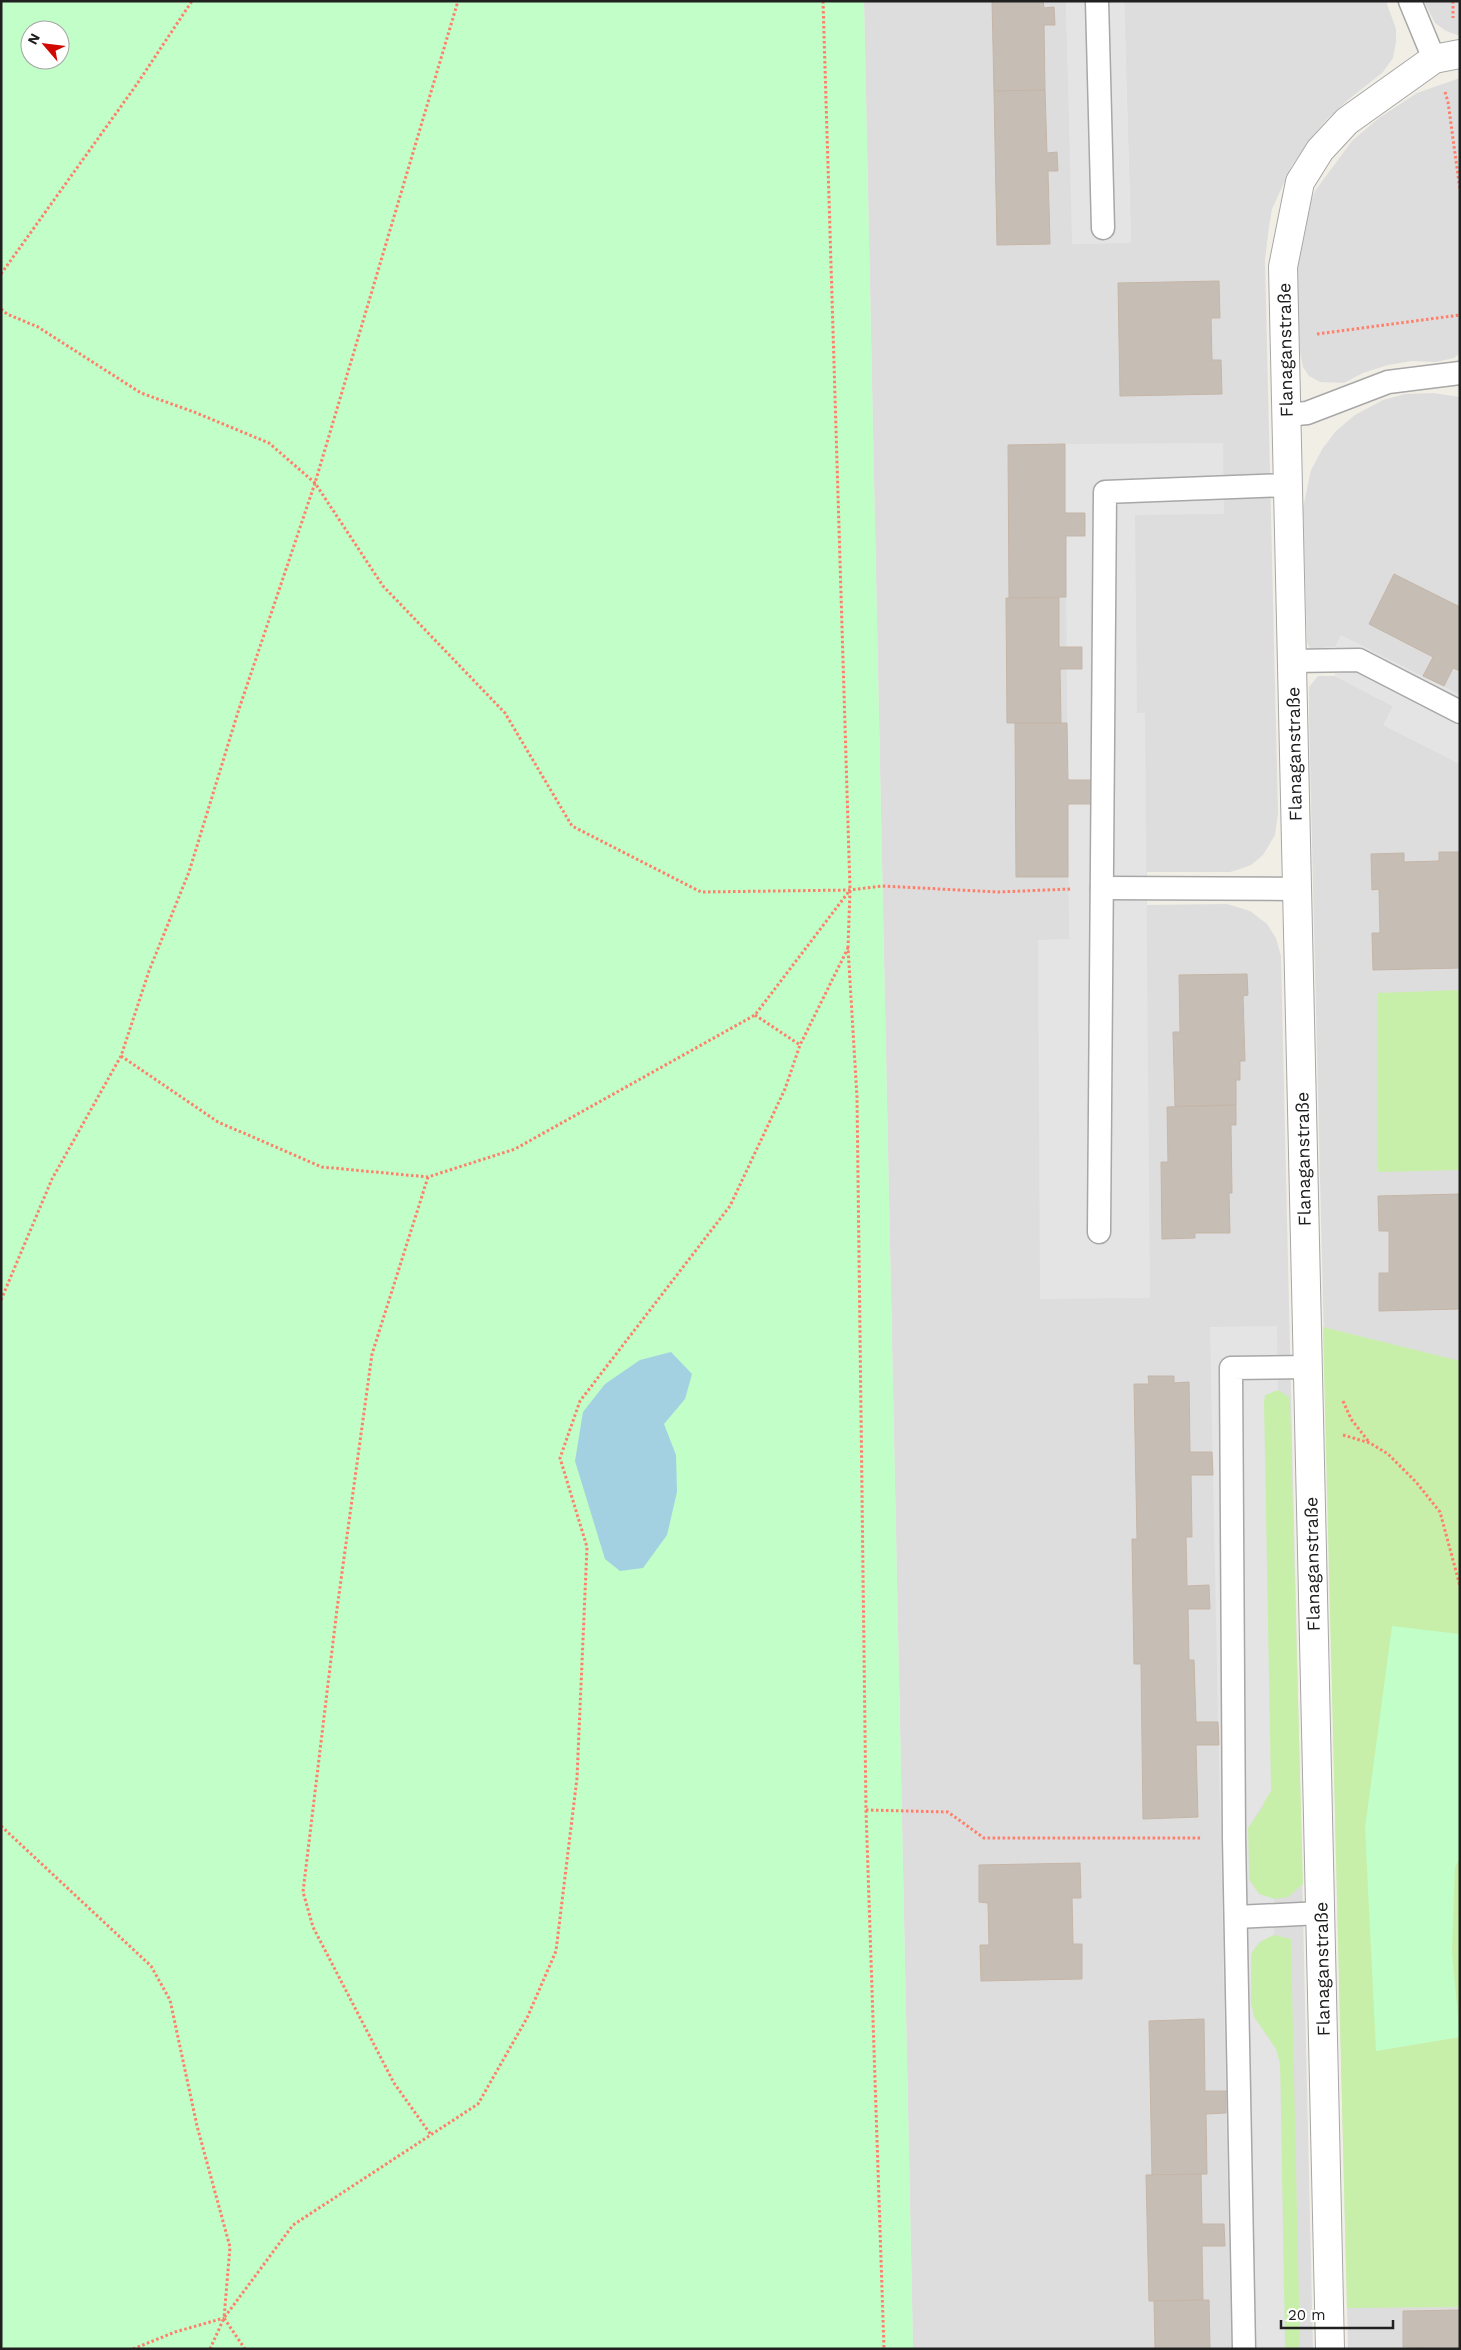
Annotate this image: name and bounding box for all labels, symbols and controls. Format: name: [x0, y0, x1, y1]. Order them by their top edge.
north arrow: [20, 20, 70, 70]
text: N: [24, 31, 43, 47]
street label: Flanaganstraße: [1273, 282, 1297, 418]
street label: Flanaganstraße: [1282, 686, 1306, 822]
street label: Flanaganstraße: [1291, 1091, 1315, 1227]
street label: Flanaganstraße: [1300, 1496, 1324, 1632]
street label: Flanaganstraße: [1310, 1901, 1334, 2037]
scale bar: [1281, 2298, 1394, 2330]
text: 20 m: [1288, 2306, 1326, 2324]

